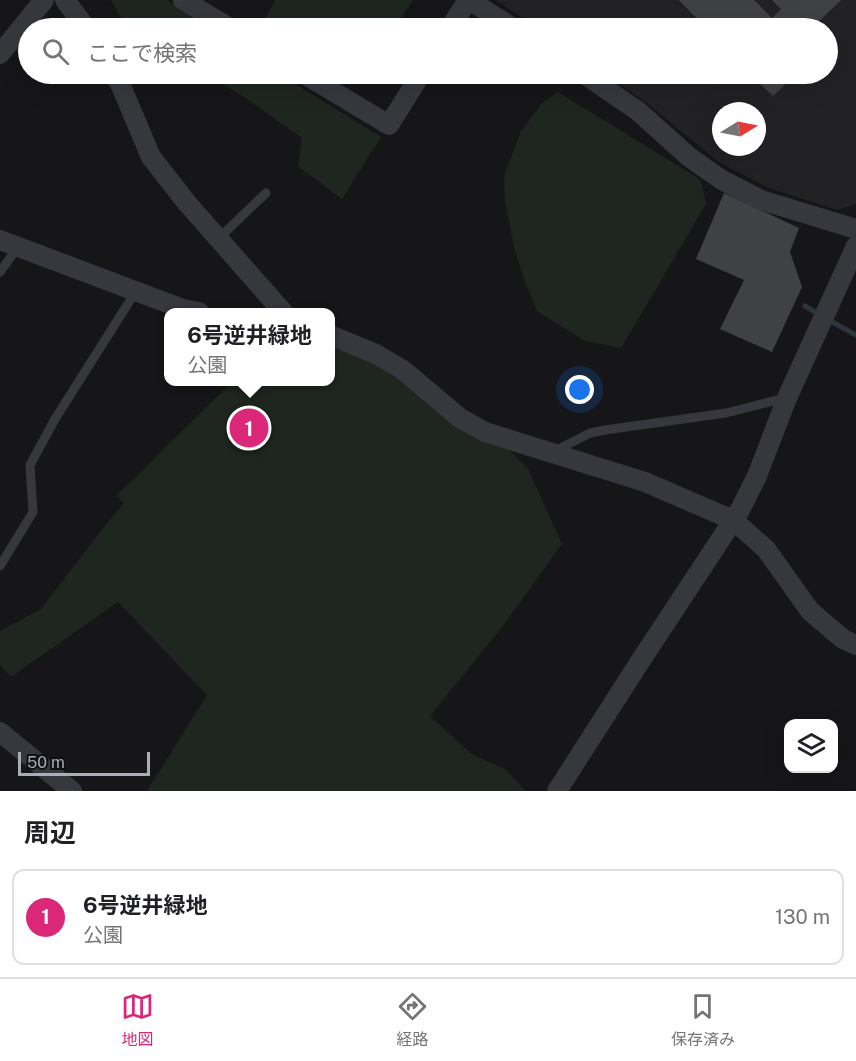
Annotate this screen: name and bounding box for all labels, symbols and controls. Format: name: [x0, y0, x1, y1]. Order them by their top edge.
search box: [18, 18, 838, 84]
icon: search: [39, 35, 72, 68]
text: ここで検索: [87, 40, 197, 66]
north arrow: [712, 102, 766, 156]
popup: [164, 308, 335, 386]
text: 6号逆井緑地: [187, 322, 312, 348]
text: 公園: [187, 353, 227, 377]
your location: [565, 375, 594, 404]
pin: 1: [230, 406, 268, 450]
map controls: [784, 719, 838, 773]
button: layers: [784, 719, 838, 773]
scale bar: [18, 749, 150, 776]
text: 50 m: [27, 753, 65, 772]
text: 周辺: [24, 817, 76, 848]
text: 6号逆井緑地: [83, 892, 208, 918]
text: 1: [41, 905, 50, 929]
text: 130 m: [775, 905, 830, 929]
text: 公園: [83, 923, 123, 947]
tab: 地図: [121, 990, 154, 1050]
tab: 経路: [396, 990, 429, 1050]
tab: 保存済み: [671, 990, 735, 1050]

